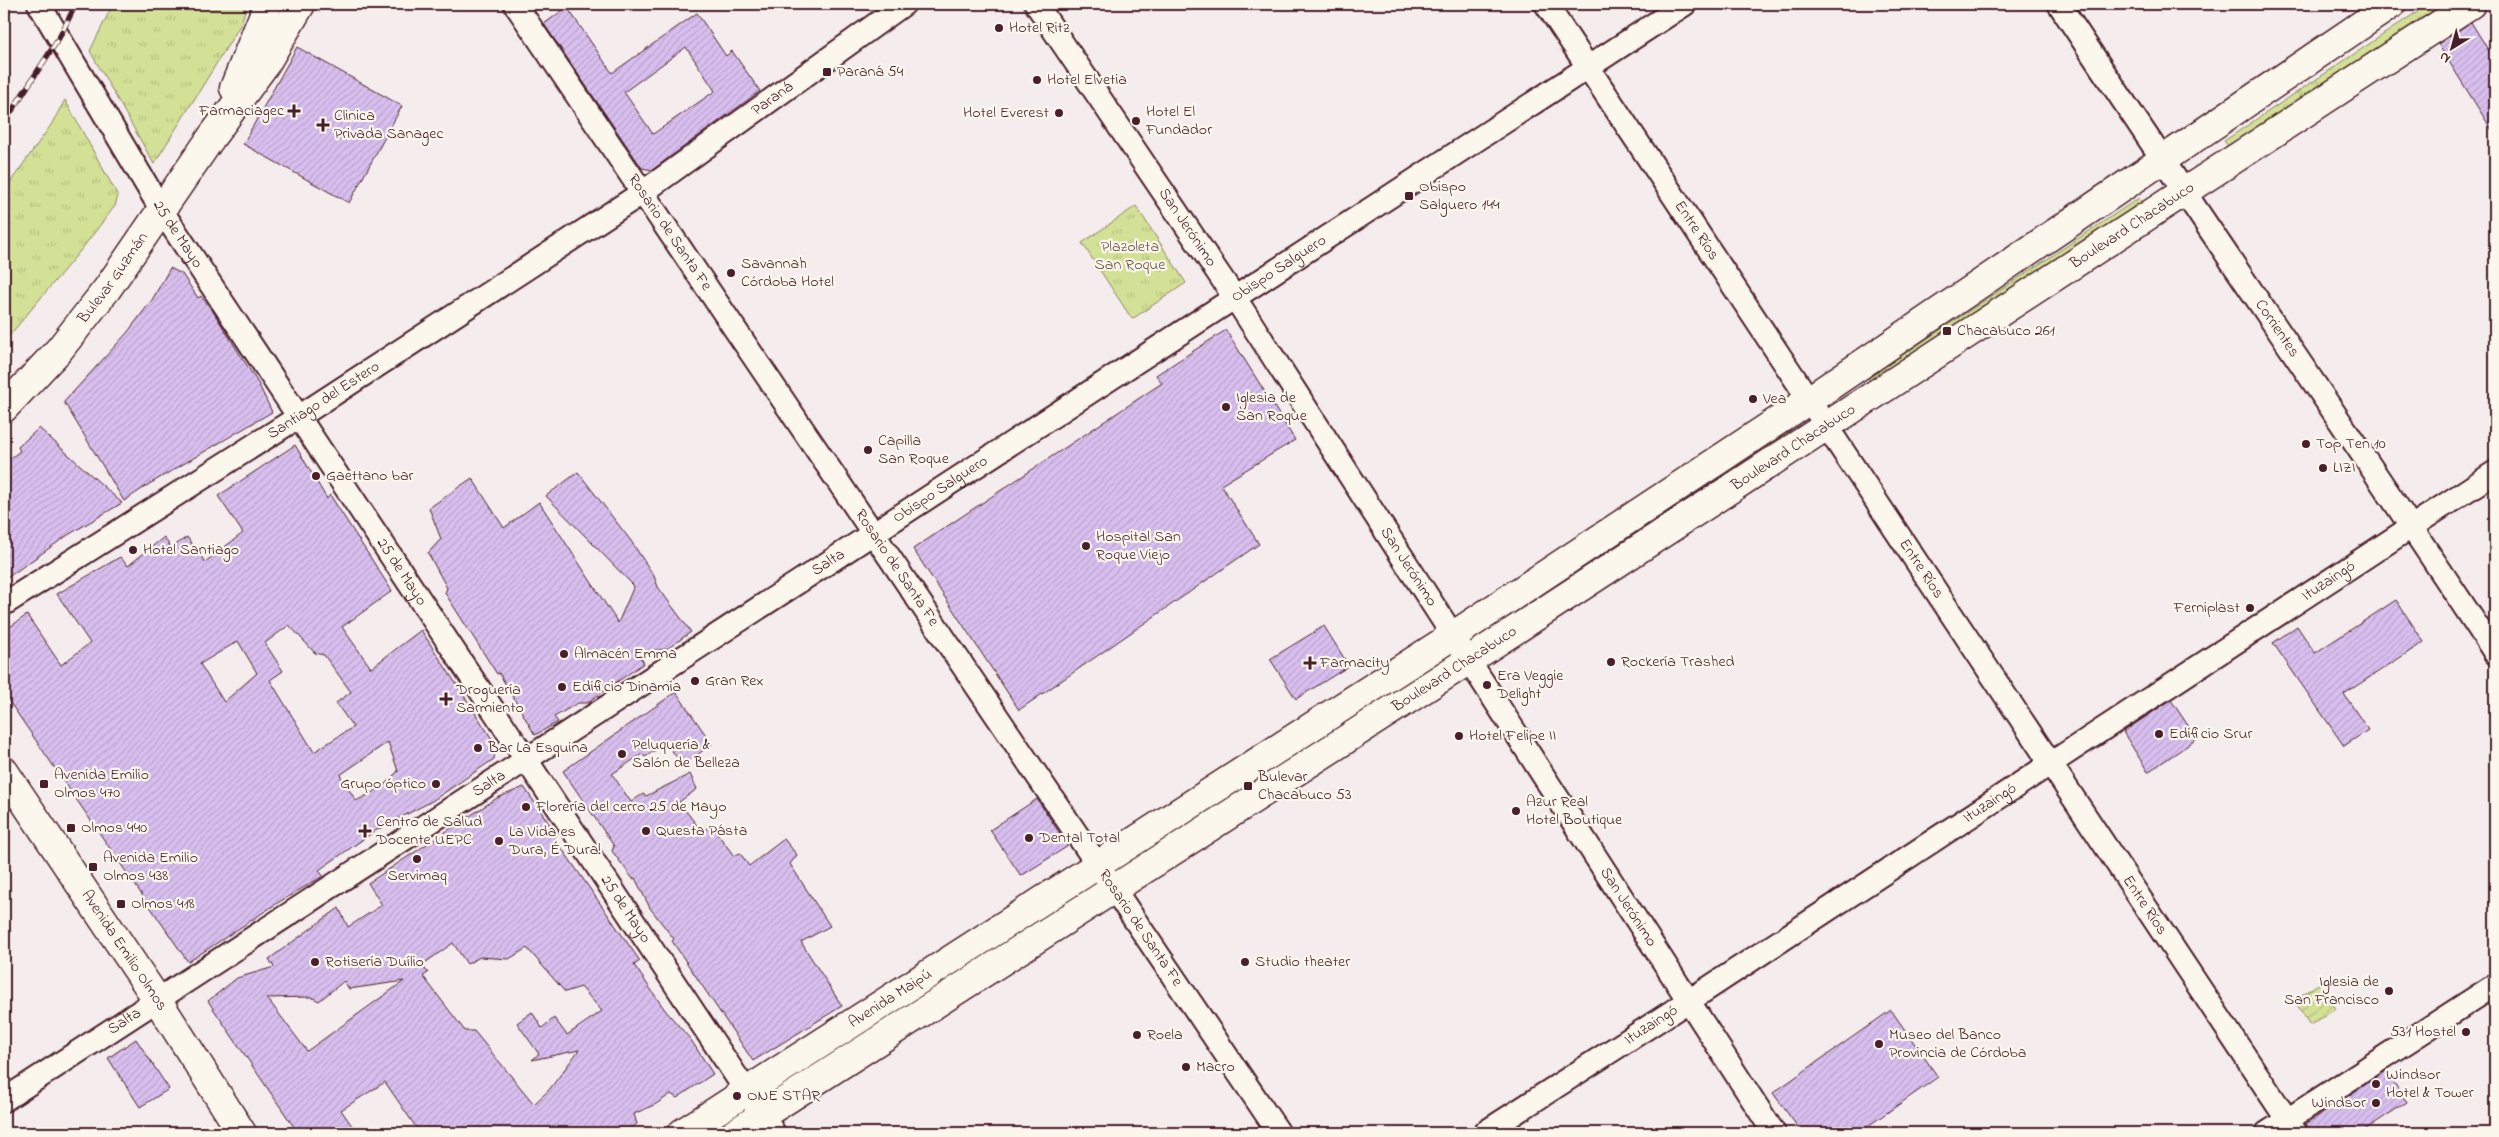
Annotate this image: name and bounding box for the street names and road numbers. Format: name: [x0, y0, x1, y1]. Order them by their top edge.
street label: Paraná: [747, 75, 799, 122]
street label: Rosario de Santa Fe: [621, 169, 718, 297]
street label: Boulevard Chacabuco: [2064, 176, 2199, 276]
street label: San Jerónimo: [1152, 183, 1223, 272]
street label: 25 de Mayo: [146, 196, 209, 273]
street label: Entre Ríos: [1668, 196, 1725, 265]
street label: Bulevar Guzmán: [71, 227, 155, 330]
street label: Obispo Salguero: [1227, 229, 1331, 309]
street label: Corrientes: [2249, 295, 2305, 362]
street label: Santiago del Estero: [263, 355, 385, 446]
street label: Boulevard Chacabuco: [1726, 398, 1861, 498]
street label: Obispo Salguero: [888, 449, 993, 529]
street label: Rosario de Santa Fe: [848, 505, 945, 632]
street label: San Jerónimo: [1374, 522, 1443, 611]
street label: 25 de Mayo: [370, 533, 433, 611]
street label: Entre Ríos: [1893, 534, 1950, 603]
street label: Salta: [807, 543, 850, 582]
street label: Ituzaingó: [2297, 555, 2360, 608]
street label: Boulevard Chacabuco: [1386, 620, 1522, 719]
street label: Salta: [468, 764, 511, 804]
street label: Ituzaingó: [1958, 777, 2022, 830]
street label: San Jerónimo: [1594, 863, 1663, 952]
street label: Rosario de Santa Fe: [1092, 865, 1189, 992]
street label: 25 de Mayo: [594, 870, 657, 948]
street label: Entre Ríos: [2116, 871, 2173, 940]
street label: Avenida Emilio Olmos: [75, 885, 173, 1016]
street label: Avenida Maipú: [844, 963, 937, 1034]
street label: Ituzaingó: [1620, 999, 1683, 1051]
street label: Salta: [103, 1002, 146, 1041]

